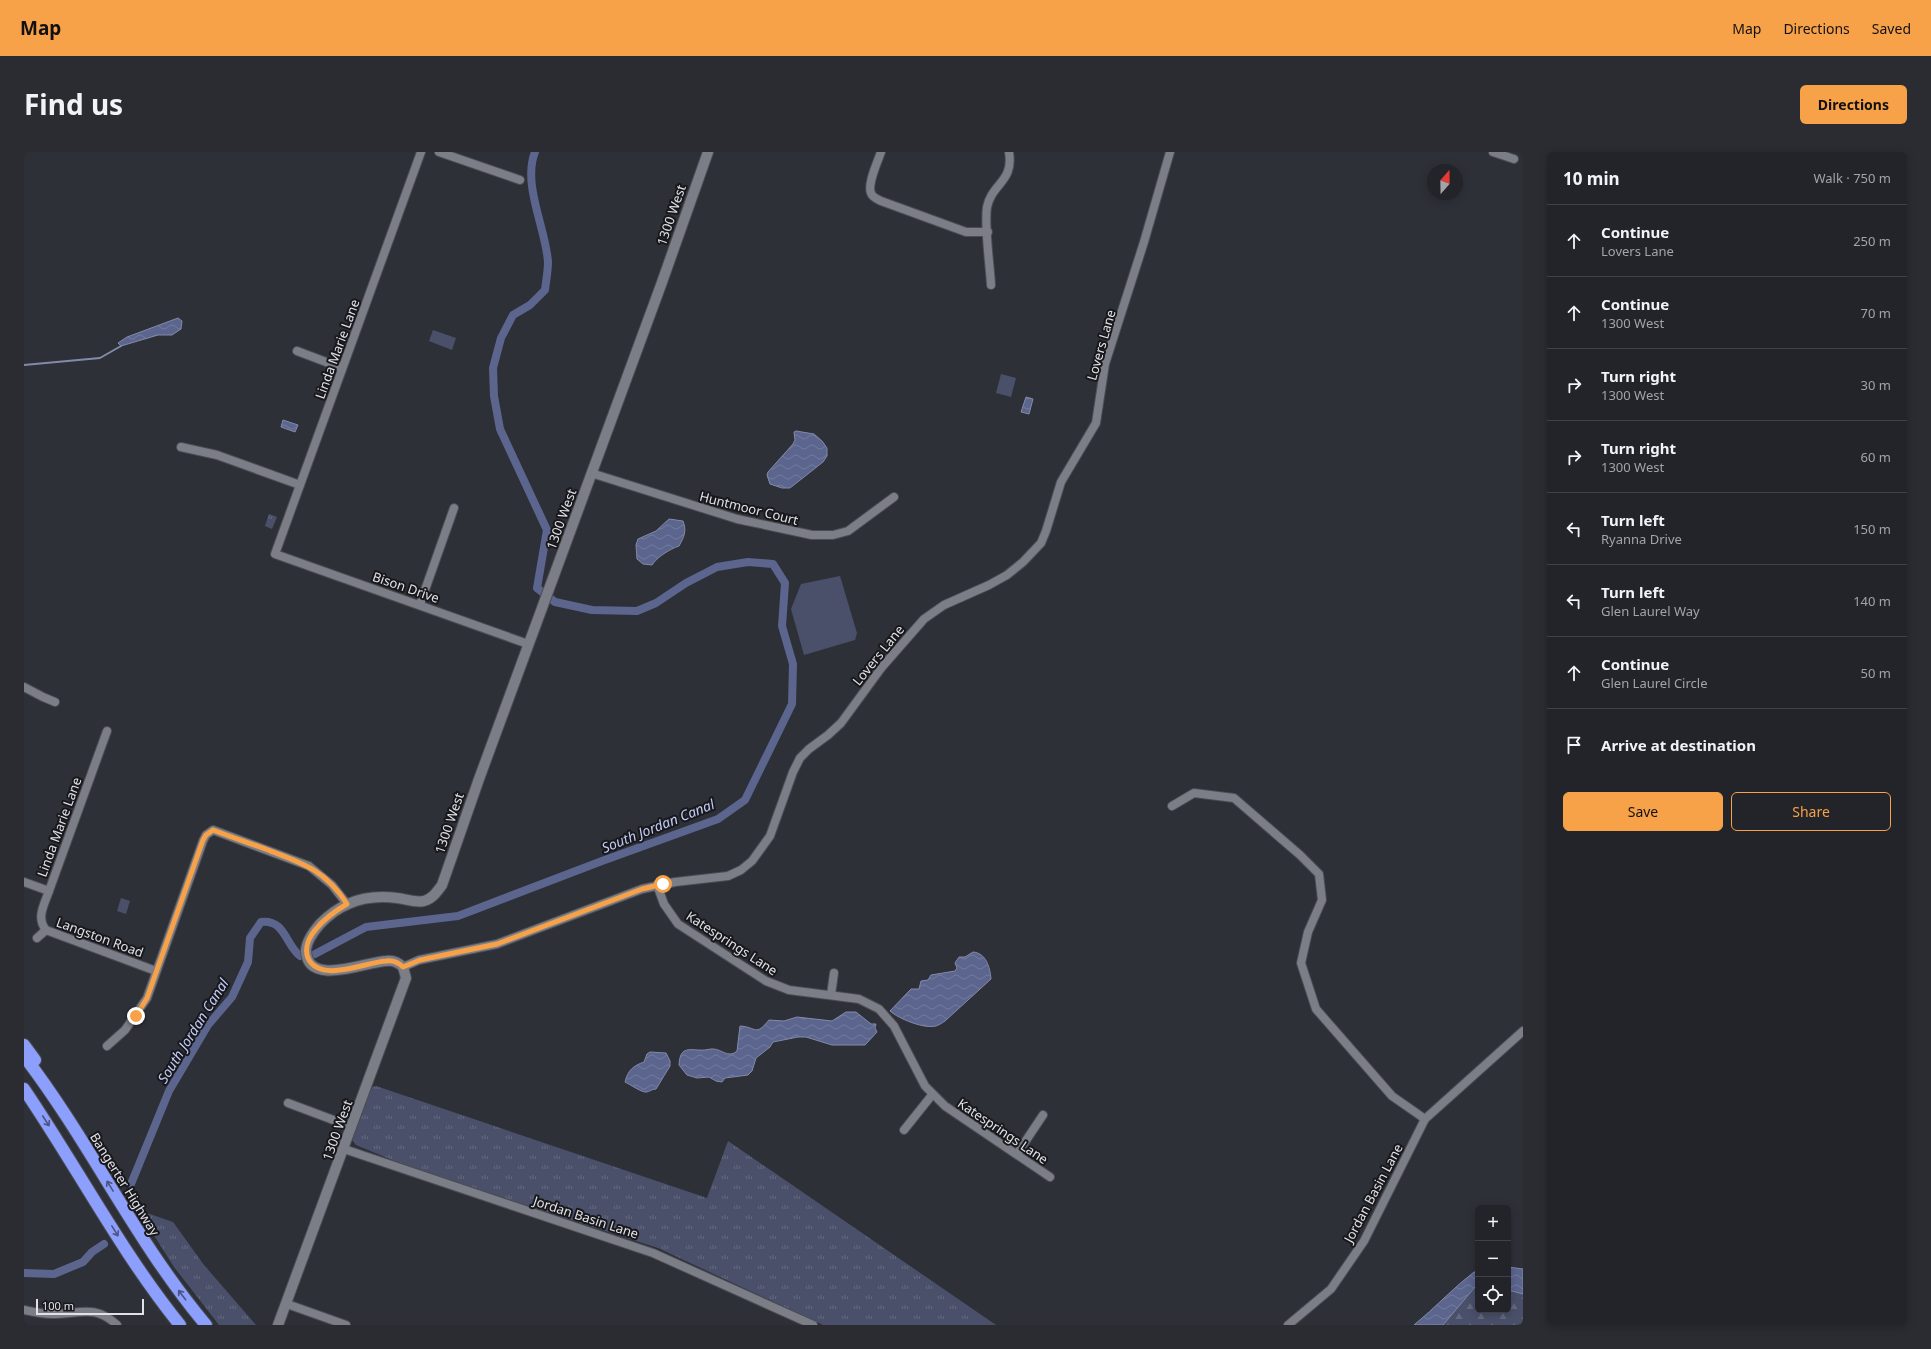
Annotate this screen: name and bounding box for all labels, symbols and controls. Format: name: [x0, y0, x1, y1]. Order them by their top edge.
text: Map: [20, 15, 61, 41]
text: Map: [1732, 19, 1761, 38]
text: Directions: [1783, 19, 1850, 38]
text: Saved: [1872, 19, 1911, 38]
text: Find us: [24, 85, 123, 123]
button: Directions: [1800, 85, 1907, 124]
north arrow: [1427, 164, 1463, 200]
text: 10 min: [1563, 167, 1620, 190]
text: Walk · 750 m: [1813, 169, 1891, 187]
street label: 1300 West: [652, 182, 690, 248]
text: Continue: [1601, 222, 1669, 242]
icon: ahead: [1563, 230, 1585, 252]
text: 250 m: [1853, 232, 1891, 250]
text: Lovers Lane: [1601, 242, 1674, 260]
text: Continue: [1601, 294, 1669, 314]
street label: Linda Marie Lane: [311, 297, 363, 401]
icon: ahead: [1563, 302, 1585, 324]
text: 70 m: [1861, 304, 1891, 322]
street label: Lovers Lane: [1082, 308, 1120, 382]
text: 1300 West: [1601, 314, 1664, 332]
text: Turn right: [1601, 366, 1676, 386]
icon: right: [1563, 374, 1585, 396]
text: 30 m: [1861, 376, 1891, 394]
text: 1300 West: [1601, 386, 1664, 404]
text: Turn right: [1601, 438, 1676, 458]
icon: right: [1563, 446, 1585, 468]
text: 60 m: [1861, 448, 1891, 466]
text: 1300 West: [1601, 458, 1664, 476]
street label: 1300 West: [542, 486, 580, 552]
street label: Huntmoor Court: [698, 487, 801, 529]
text: Turn left: [1601, 510, 1665, 530]
icon: left: [1563, 518, 1585, 540]
text: 150 m: [1853, 520, 1891, 538]
text: Ryanna Drive: [1601, 530, 1682, 548]
street label: Bison Drive: [370, 567, 442, 607]
text: Turn left: [1601, 582, 1665, 602]
icon: left: [1563, 590, 1585, 612]
text: 140 m: [1853, 592, 1891, 610]
text: Glen Laurel Way: [1601, 602, 1700, 620]
street label: Lovers Lane: [848, 621, 908, 689]
text: Continue: [1601, 654, 1669, 674]
icon: ahead: [1563, 662, 1585, 684]
text: 50 m: [1861, 664, 1891, 682]
text: Glen Laurel Circle: [1601, 674, 1707, 692]
icon: arrive: [1563, 734, 1585, 756]
text: Arrive at destination: [1601, 735, 1756, 755]
street label: Linda Marie Lane: [33, 775, 85, 879]
street label: 1300 West: [430, 790, 468, 856]
button: Save: [1563, 792, 1723, 831]
button: Share: [1731, 792, 1891, 831]
water label: South Jordan Canal: [599, 794, 717, 857]
route start: [654, 875, 672, 893]
street label: Katesprings Lane: [683, 907, 781, 979]
street label: Langston Road: [54, 913, 146, 961]
water label: South Jordan Canal: [153, 974, 233, 1087]
route end: [127, 1007, 145, 1025]
street label: Katesprings Lane: [954, 1094, 1052, 1168]
street label: 1300 West: [318, 1097, 356, 1163]
one-way arrow: [42, 1116, 50, 1127]
street label: Bangerter Highway: [86, 1129, 164, 1239]
street label: Jordan Basin Lane: [1338, 1140, 1407, 1247]
one-way arrow: [106, 1180, 114, 1192]
street label: Jordan Basin Lane: [529, 1191, 641, 1242]
map controls: [1475, 1205, 1511, 1313]
button: +: [1475, 1205, 1511, 1241]
one-way arrow: [111, 1226, 119, 1237]
button: −: [1475, 1241, 1511, 1277]
button: locate: [1475, 1277, 1511, 1313]
one-way arrow: [177, 1289, 186, 1300]
scale bar: [36, 1297, 144, 1316]
text: 100 m: [42, 1298, 74, 1313]

